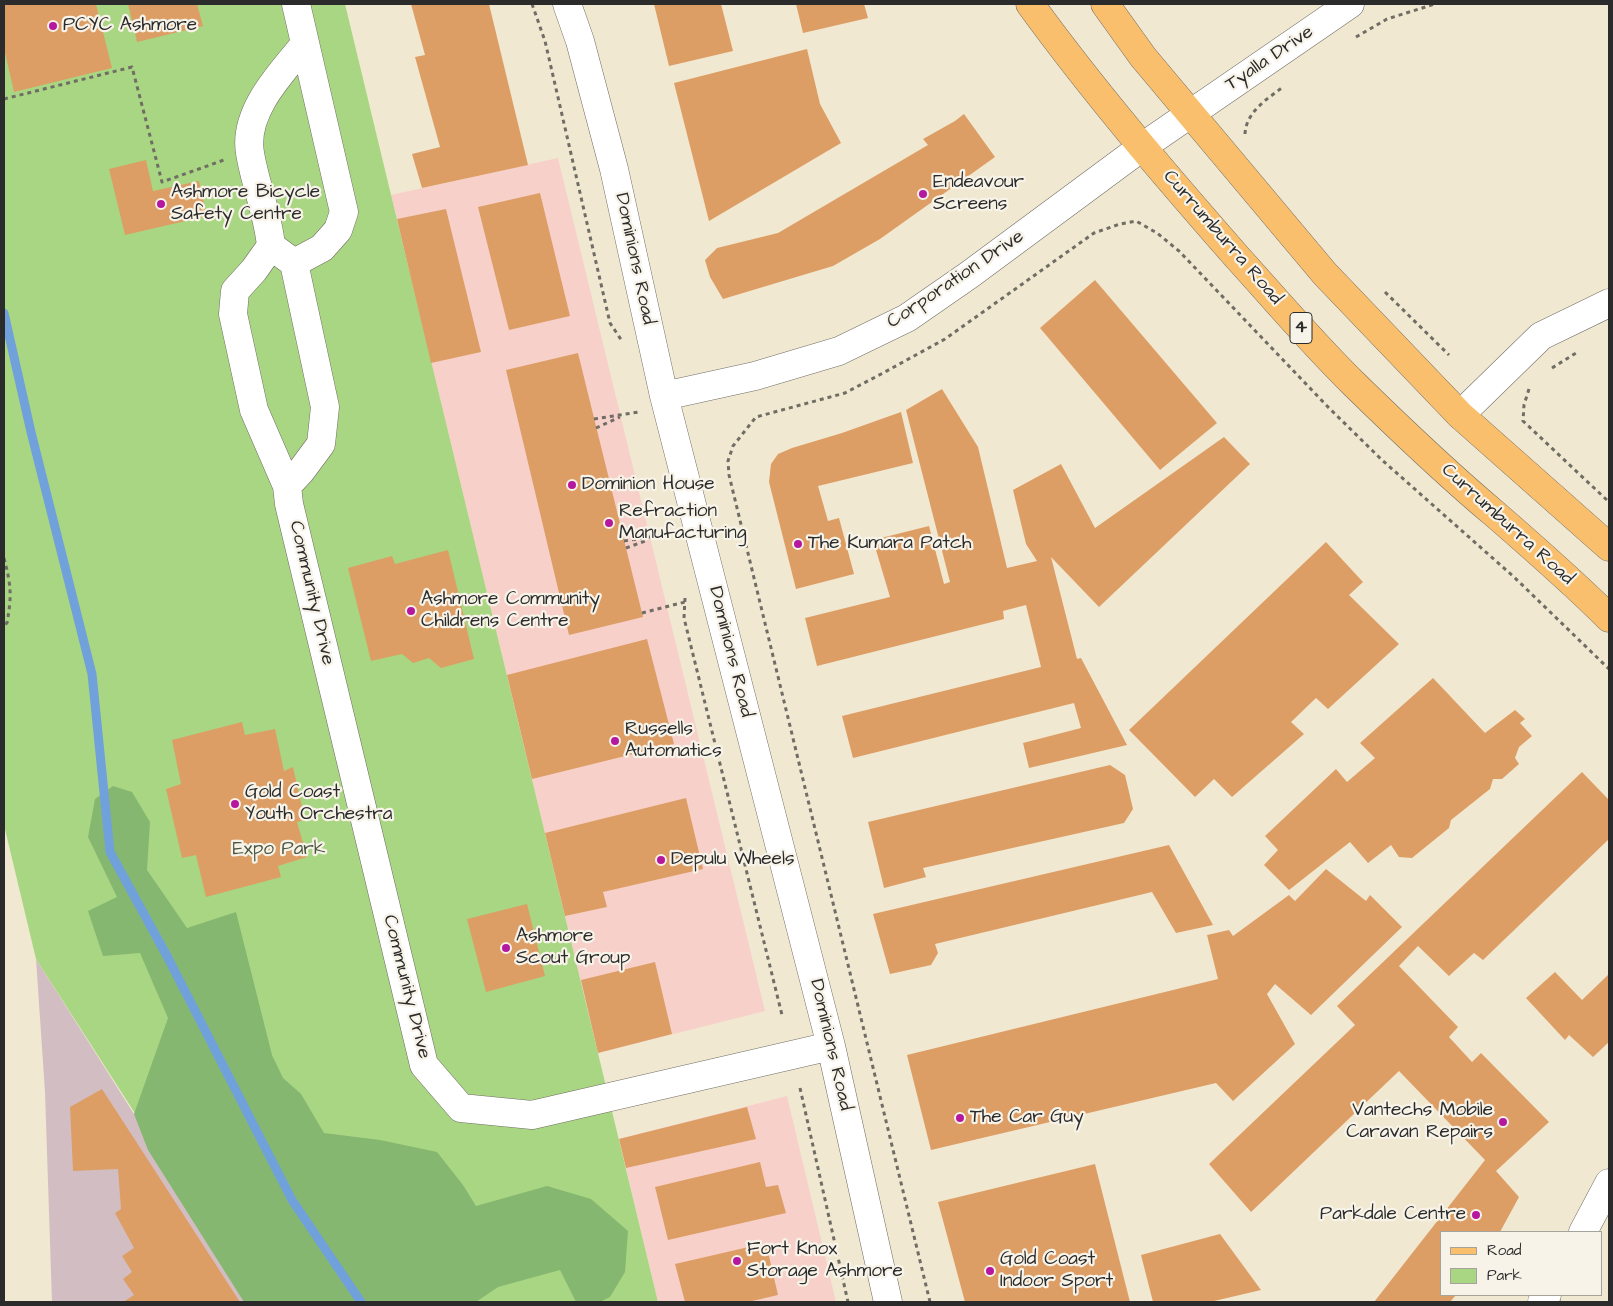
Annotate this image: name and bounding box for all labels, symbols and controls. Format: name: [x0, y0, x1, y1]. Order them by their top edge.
place label: PCYC Ashmore: [63, 15, 197, 37]
marker: PCYC Ashmore: [47, 20, 59, 32]
street label: Tyalla Drive: [1222, 21, 1318, 97]
street label: Currumburra Road: [1157, 166, 1287, 310]
place label: Endeavour Screens: [933, 172, 1024, 216]
place label: Ashmore Bicycle Safety Centre: [171, 182, 320, 226]
marker: Endeavour Screens: [917, 188, 929, 200]
street label: Dominions Road: [609, 191, 659, 327]
marker: Ashmore Bicycle Safety Centre: [155, 198, 167, 210]
street label: Corporation Drive: [883, 226, 1029, 334]
road number: 4: [1290, 312, 1312, 343]
street label: Currumburra Road: [1436, 459, 1578, 591]
place label: Dominion House: [582, 474, 714, 496]
marker: Dominion House: [566, 479, 578, 491]
place label: Refraction Manufacturing: [619, 501, 746, 545]
marker: Refraction Manufacturing: [603, 517, 615, 529]
street label: Community Drive: [283, 519, 339, 667]
place label: The Kumara Patch: [808, 533, 971, 555]
marker: The Kumara Patch: [792, 538, 804, 550]
street label: Dominions Road: [703, 584, 757, 720]
place label: Ashmore Community Childrens Centre: [421, 589, 600, 633]
marker: Ashmore Community Childrens Centre: [405, 605, 417, 617]
place label: Russells Automatics: [625, 719, 722, 763]
marker: Russells Automatics: [609, 735, 621, 747]
place label: Gold Coast Youth Orchestra: [245, 782, 392, 826]
marker: Gold Coast Youth Orchestra: [229, 798, 241, 810]
park label: Expo Park: [233, 839, 325, 861]
place label: Depulu Wheels: [671, 849, 794, 871]
marker: Depulu Wheels: [655, 854, 667, 866]
street label: Community Drive: [377, 913, 435, 1061]
place label: Ashmore Scout Group: [516, 926, 630, 970]
marker: Ashmore Scout Group: [500, 942, 512, 954]
street label: Dominions Road: [804, 977, 856, 1113]
place label: Vantechs Mobile Caravan Repairs: [1346, 1100, 1493, 1144]
place label: The Car Guy: [970, 1107, 1084, 1129]
marker: The Car Guy: [954, 1112, 966, 1124]
marker: Vantechs Mobile Caravan Repairs: [1497, 1116, 1509, 1128]
place label: Parkdale Centre: [1320, 1204, 1466, 1226]
marker: Parkdale Centre: [1470, 1209, 1482, 1221]
legend: [1440, 1231, 1603, 1296]
place label: Fort Knox Storage Ashmore: [747, 1239, 903, 1283]
text: Road: [1487, 1240, 1521, 1261]
place label: Gold Coast Indoor Sport: [1000, 1249, 1113, 1293]
marker: Fort Knox Storage Ashmore: [731, 1255, 743, 1267]
marker: Gold Coast Indoor Sport: [984, 1265, 996, 1277]
text: Park: [1487, 1265, 1522, 1286]

